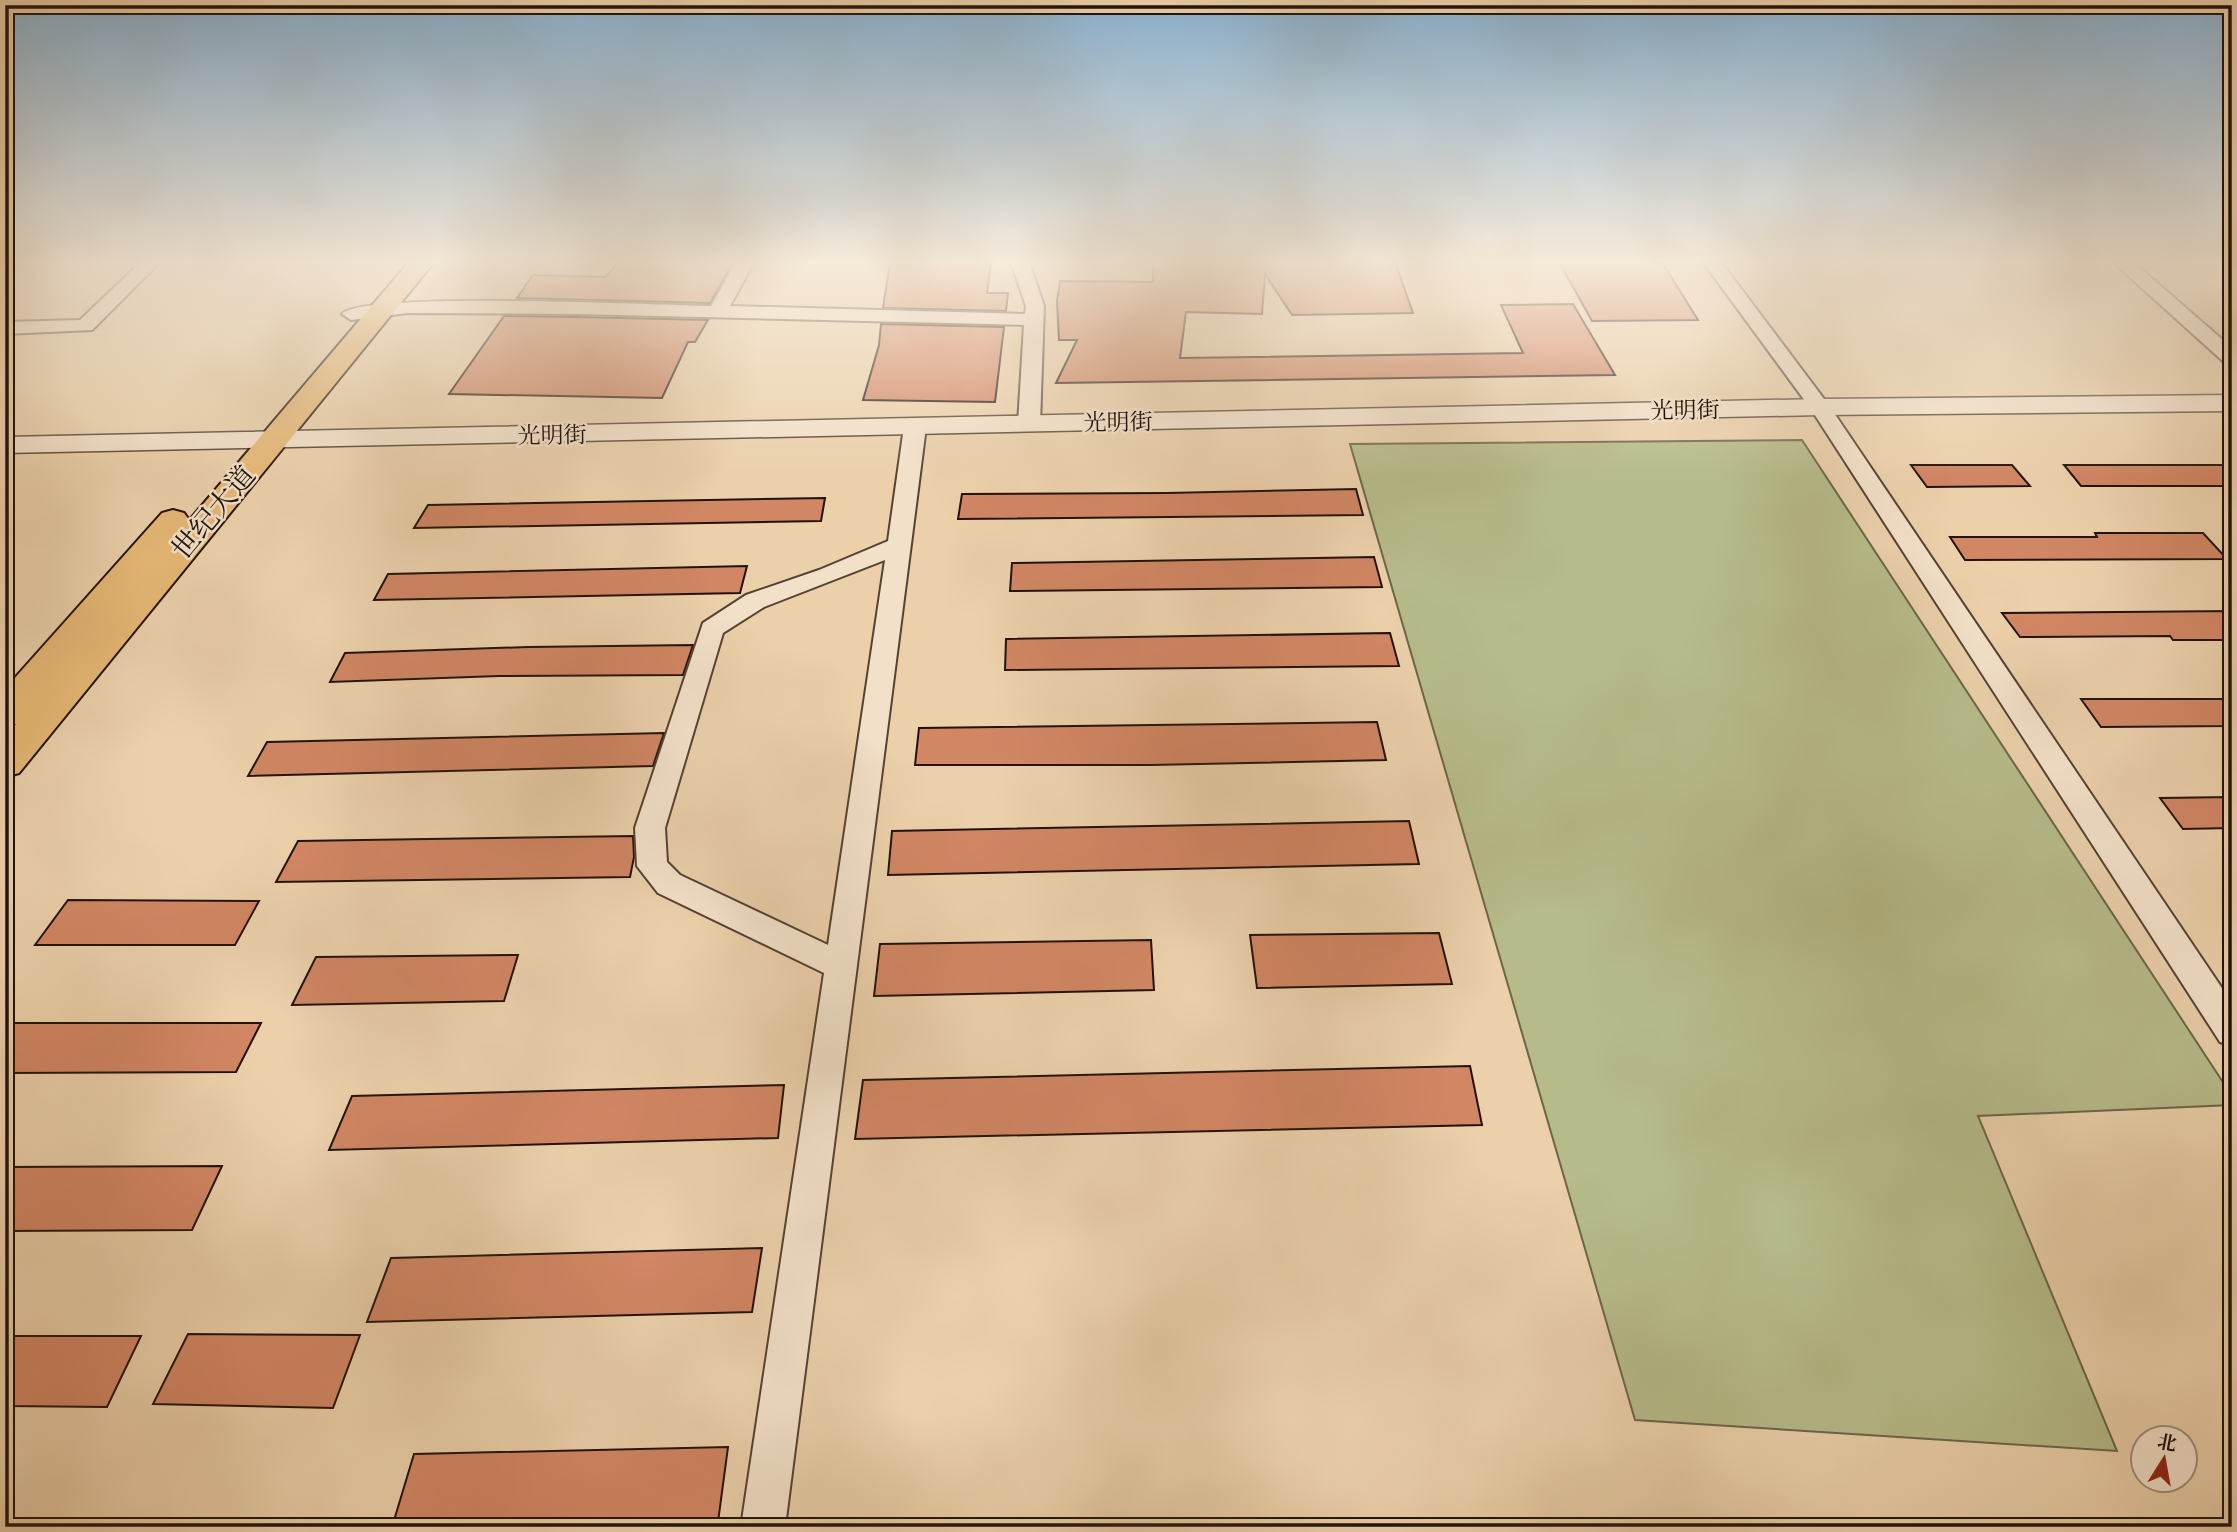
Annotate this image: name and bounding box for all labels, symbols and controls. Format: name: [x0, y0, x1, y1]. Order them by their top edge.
street label: 光明街: [1650, 395, 1720, 425]
street label: 光明街: [1083, 407, 1153, 437]
street label: 光明街: [517, 420, 587, 450]
street label: 世纪大道: [164, 458, 263, 566]
north arrow: [2128, 1424, 2198, 1494]
text: 北: [2156, 1430, 2179, 1456]

